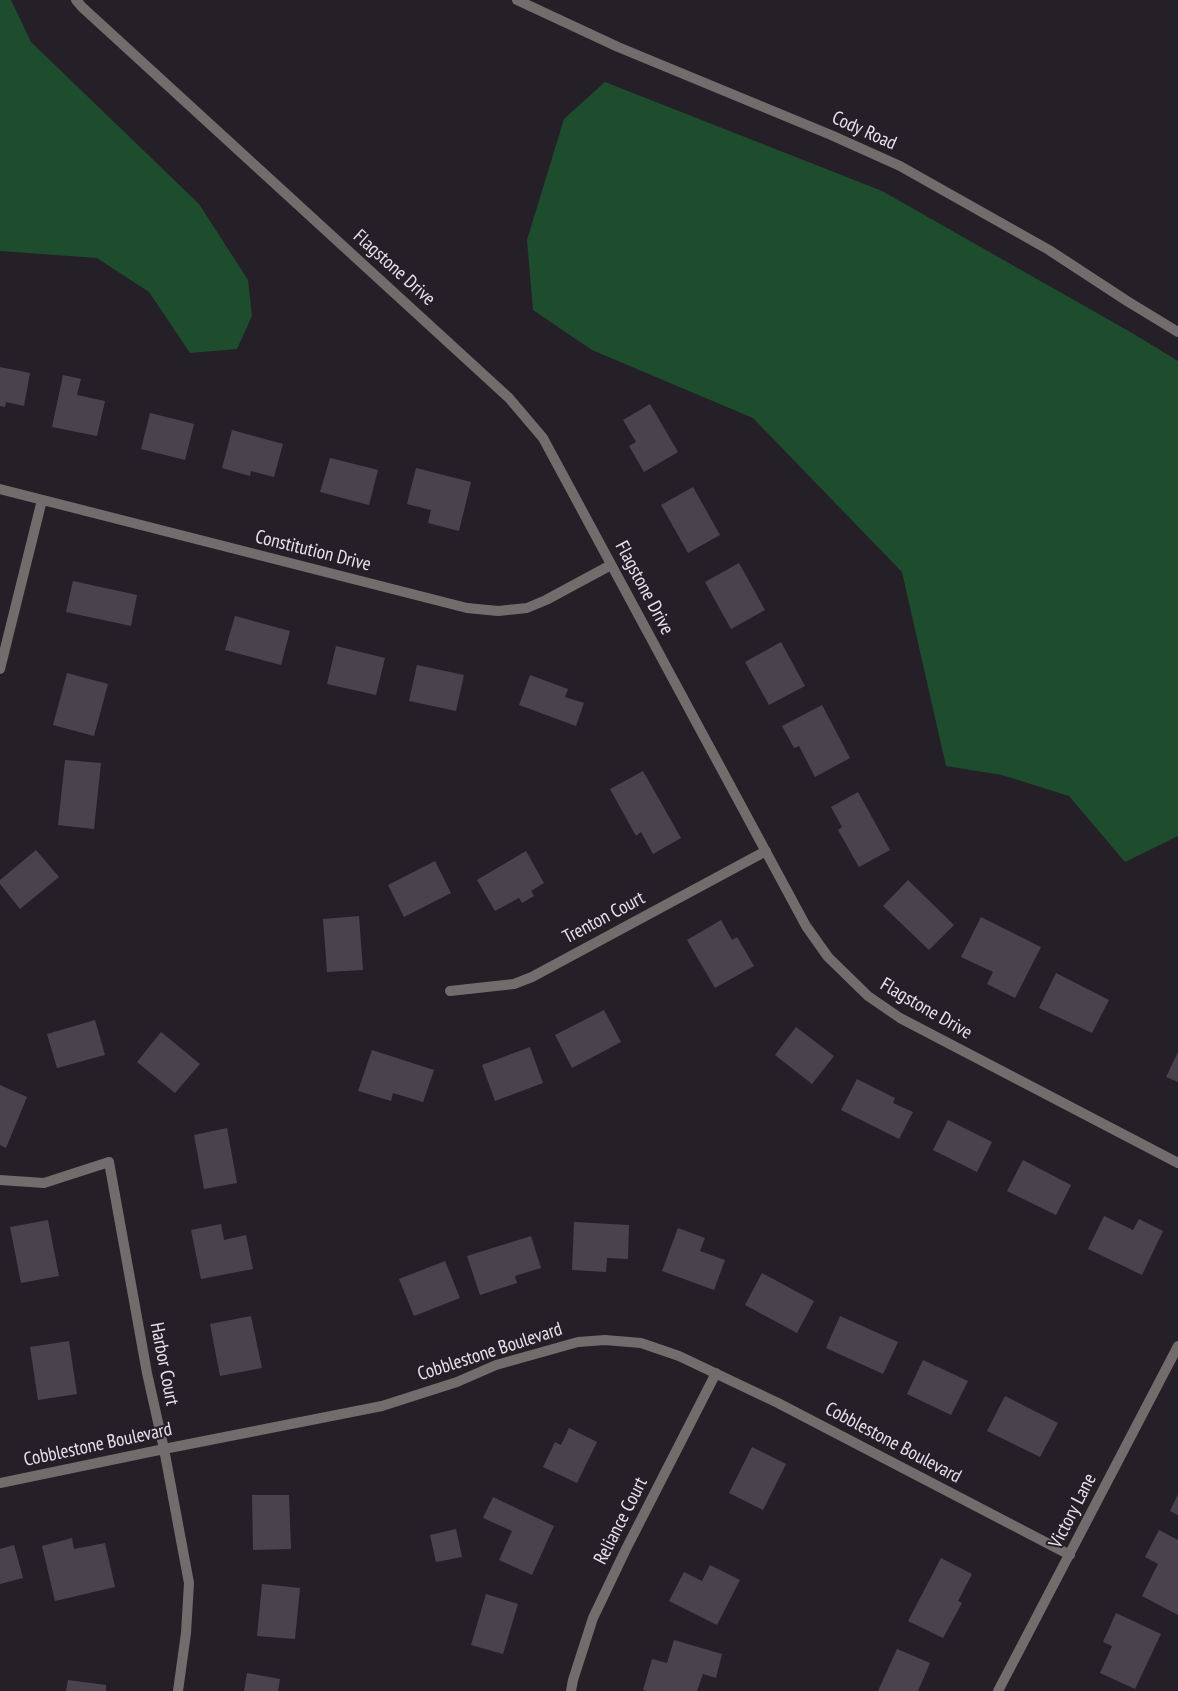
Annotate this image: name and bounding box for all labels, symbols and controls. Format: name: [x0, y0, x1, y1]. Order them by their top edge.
street label: Cody Road: [828, 107, 900, 155]
street label: Flagstone Drive: [348, 225, 440, 311]
street label: Constitution Drive: [253, 526, 373, 576]
street label: Flagstone Drive: [610, 537, 678, 639]
street label: Trenton Court: [559, 887, 649, 949]
street label: Flagstone Drive: [876, 973, 976, 1045]
street label: Cobblestone Boulevard: [415, 1318, 565, 1386]
street label: Harbor Court: [145, 1321, 183, 1407]
street label: Cobblestone Boulevard: [821, 1398, 965, 1488]
street label: Cobblestone Boulevard: [22, 1418, 174, 1472]
street label: Victory Lane: [1045, 1470, 1101, 1552]
street label: Reliance Court: [589, 1474, 653, 1568]

